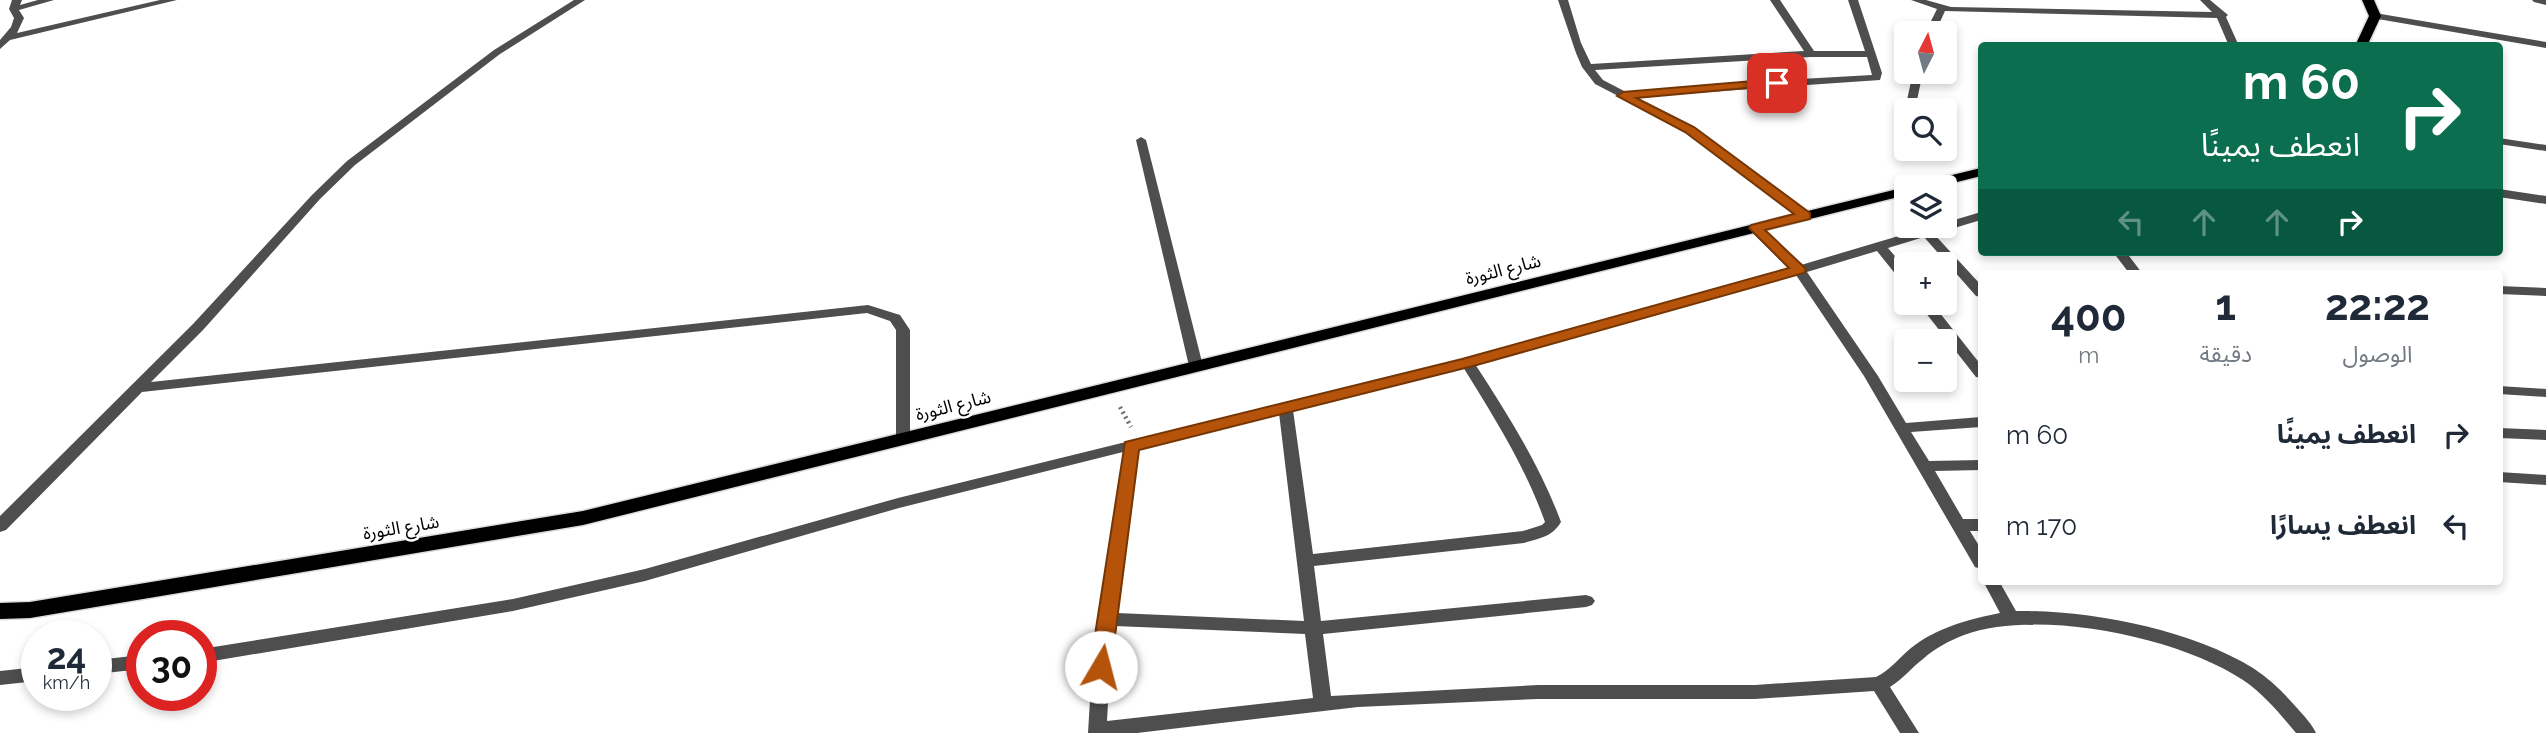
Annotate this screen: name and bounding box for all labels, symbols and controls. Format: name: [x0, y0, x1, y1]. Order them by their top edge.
north arrow: [1894, 21, 1956, 84]
map controls: [1894, 21, 1957, 392]
pin: [1747, 53, 1807, 113]
text: 60 m: [2243, 53, 2360, 110]
icon: arrive: [1758, 64, 1796, 102]
icon: right: [2384, 70, 2475, 161]
button: search: [1894, 98, 1957, 161]
text: انعطف يمينًا: [2201, 126, 2360, 163]
button: layers: [1894, 175, 1957, 238]
icon: left: [2112, 203, 2150, 241]
icon: ahead: [2185, 203, 2223, 241]
icon: ahead: [2258, 203, 2296, 241]
icon: right: [2331, 203, 2369, 241]
street label: شارع الثورة: [1463, 249, 1544, 292]
button: +: [1894, 252, 1957, 315]
text: 1: [2215, 281, 2236, 330]
text: 22:22: [2325, 281, 2430, 330]
text: 400: [2051, 292, 2127, 341]
button: −: [1894, 329, 1957, 392]
text: دقيقة: [2200, 340, 2252, 367]
text: الوصول: [2343, 340, 2412, 367]
text: m: [2078, 341, 2099, 368]
street label: شارع الثورة: [913, 385, 994, 428]
icon: right: [2437, 416, 2475, 454]
text: انعطف يمينًا: [2277, 419, 2416, 449]
text: 60 m: [2006, 420, 2068, 450]
icon: left: [2437, 507, 2475, 545]
text: انعطف يسارًا: [2270, 510, 2416, 540]
street label: شارع الثورة: [361, 511, 441, 547]
text: 170 m: [2006, 511, 2077, 541]
speed limit sign: 30: [126, 620, 217, 711]
position arrow: [1064, 630, 1138, 704]
text: 24: [47, 636, 86, 677]
text: km/h: [43, 672, 90, 693]

